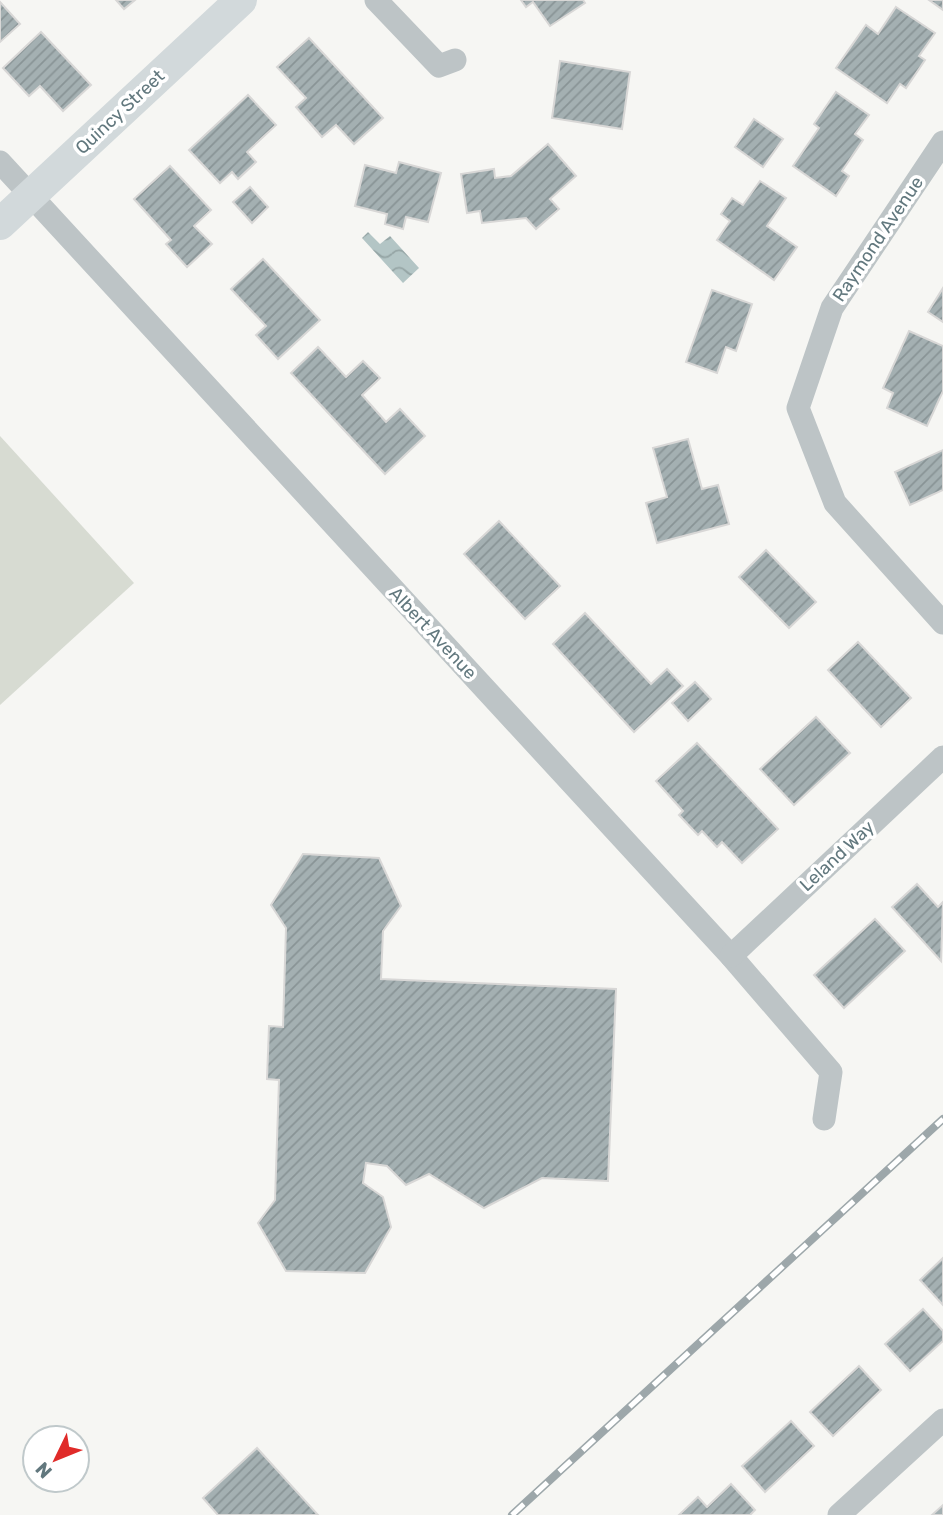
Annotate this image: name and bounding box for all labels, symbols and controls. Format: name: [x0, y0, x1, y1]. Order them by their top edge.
street label: Quincy Street: [71, 65, 169, 159]
street label: Raymond Avenue: [828, 172, 928, 306]
street label: Albert Avenue: [385, 582, 481, 684]
street label: Leland Way: [795, 816, 879, 896]
north arrow: [21, 1424, 91, 1494]
text: N: [31, 1457, 57, 1483]

